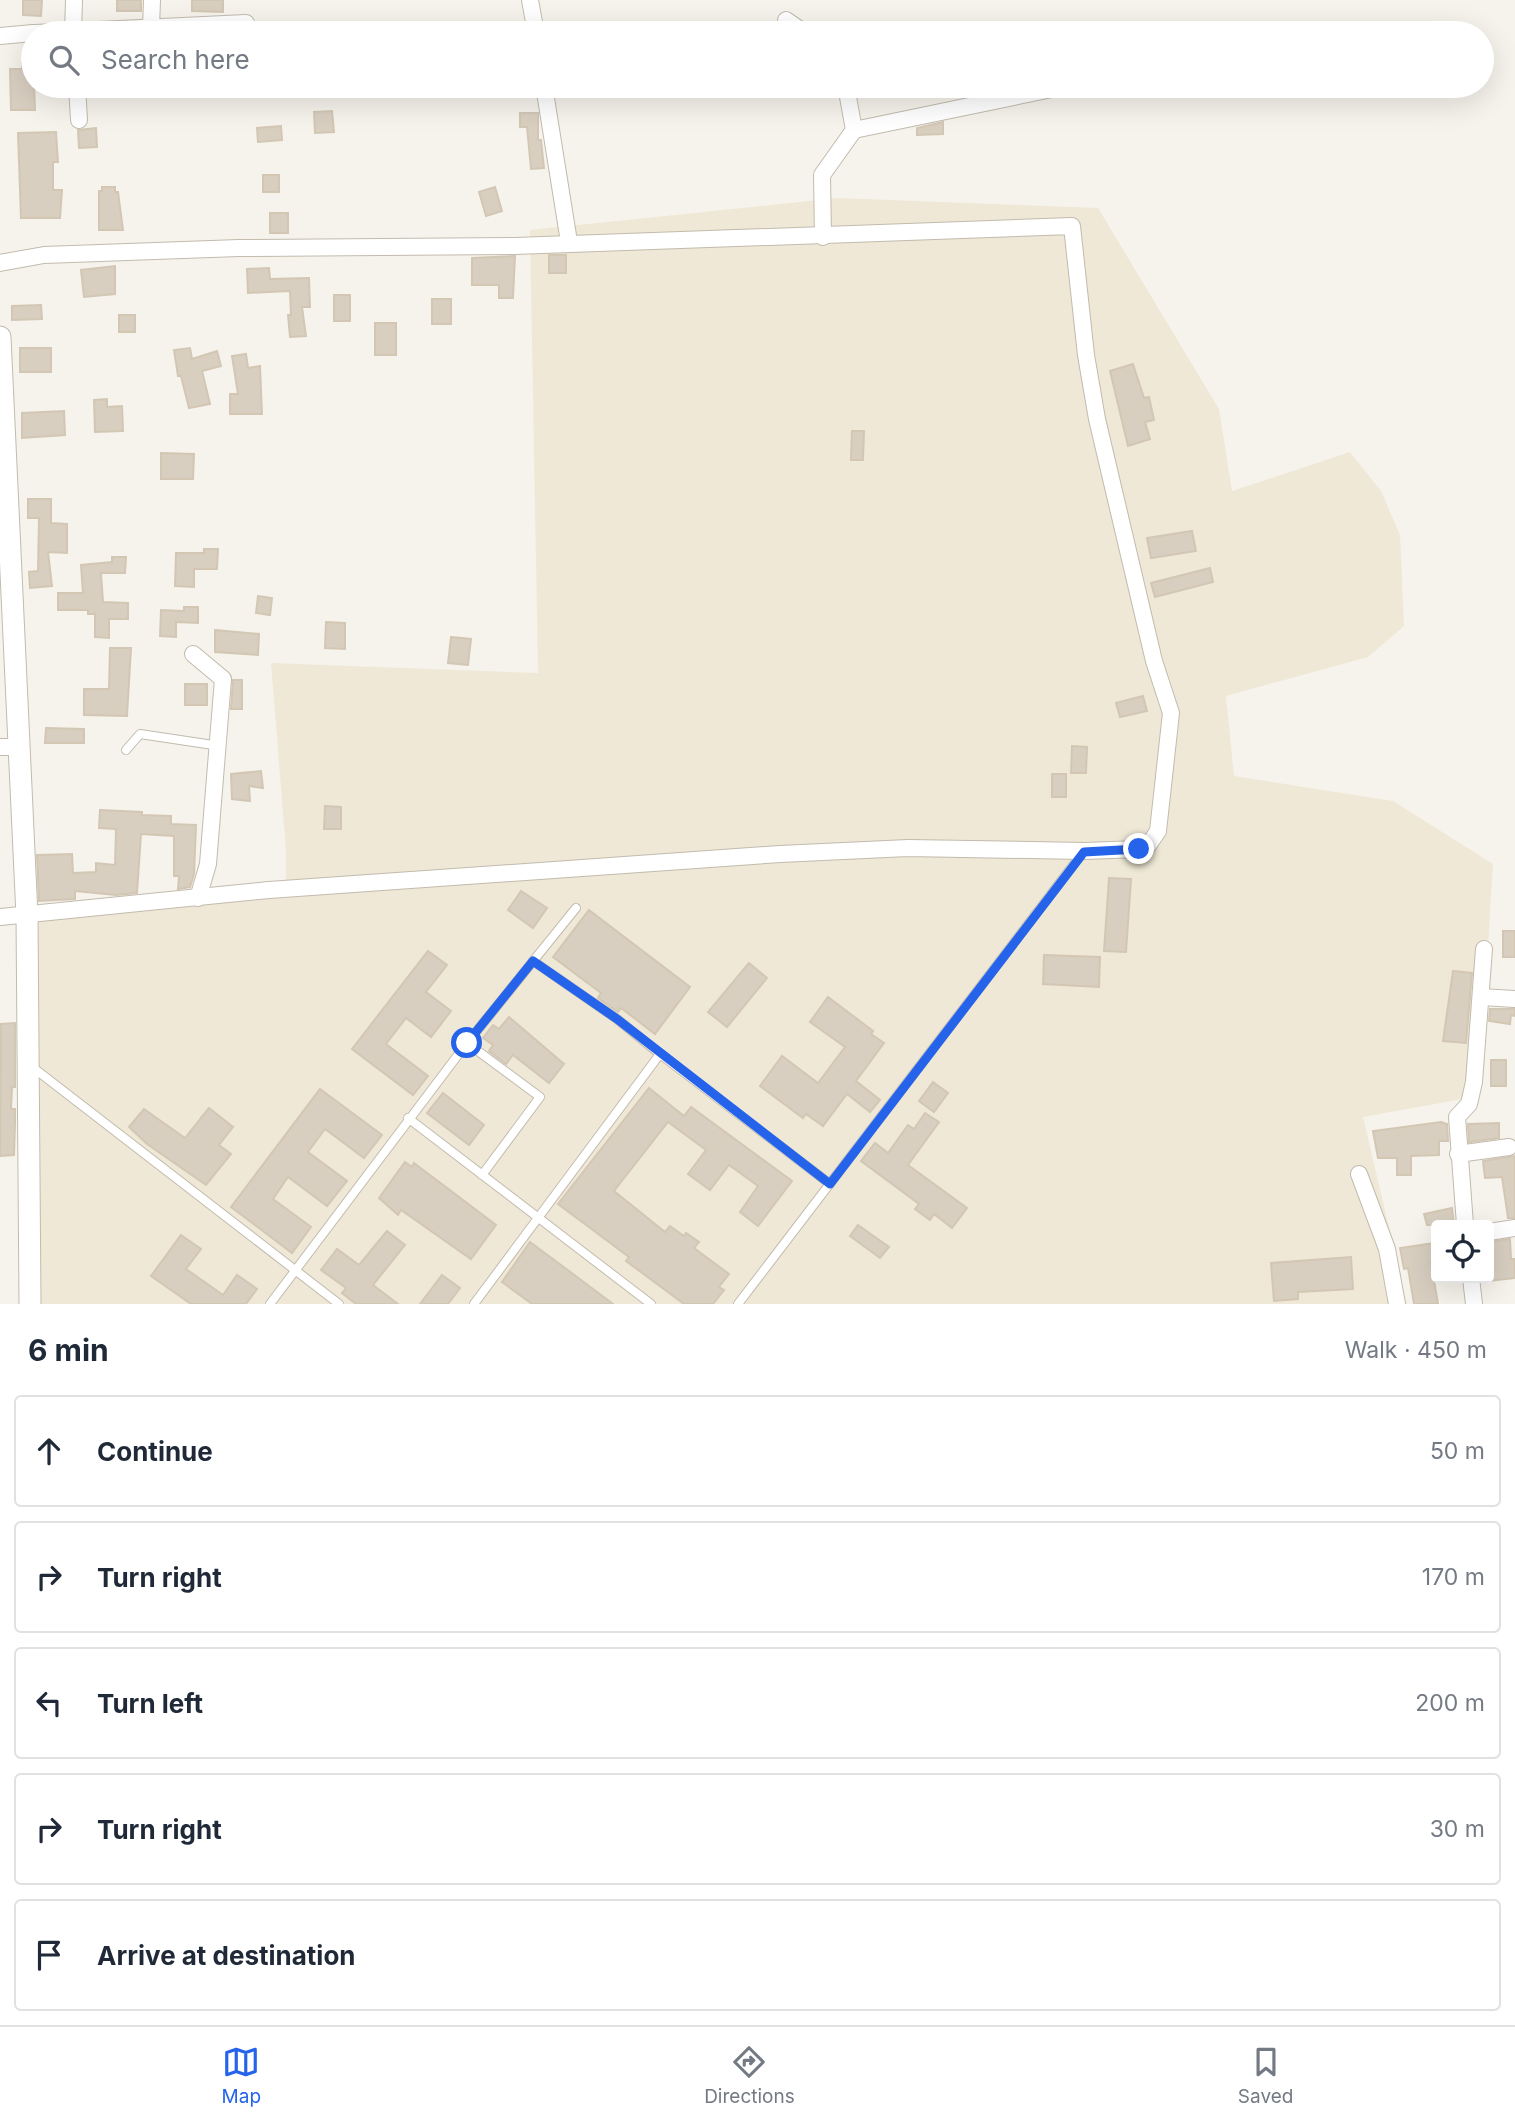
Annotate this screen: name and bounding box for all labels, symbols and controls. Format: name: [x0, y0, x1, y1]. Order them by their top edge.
search box: [21, 21, 1494, 98]
icon: search: [45, 41, 83, 79]
text: Search here: [101, 44, 250, 75]
route end: [1123, 833, 1154, 864]
route start: [451, 1027, 482, 1058]
map controls: [1431, 1220, 1494, 1283]
button: locate: [1431, 1220, 1494, 1283]
text: 6 min: [28, 1332, 109, 1368]
text: Walk · 450 m: [1345, 1336, 1487, 1364]
icon: ahead: [30, 1432, 68, 1470]
text: Continue: [97, 1436, 213, 1467]
text: 50 m: [1430, 1437, 1485, 1465]
icon: right: [30, 1558, 68, 1596]
text: Turn right: [97, 1562, 222, 1593]
text: 170 m: [1422, 1563, 1485, 1591]
icon: left: [30, 1684, 68, 1722]
text: Turn left: [97, 1688, 203, 1719]
text: 200 m: [1415, 1689, 1485, 1717]
icon: right: [30, 1810, 68, 1848]
text: Turn right: [97, 1814, 222, 1845]
text: 30 m: [1430, 1815, 1485, 1843]
icon: arrive: [30, 1936, 68, 1974]
text: Arrive at destination: [97, 1940, 356, 1971]
tab: Map: [222, 2043, 261, 2108]
tab: Directions: [704, 2043, 795, 2108]
tab: Saved: [1238, 2043, 1293, 2108]

